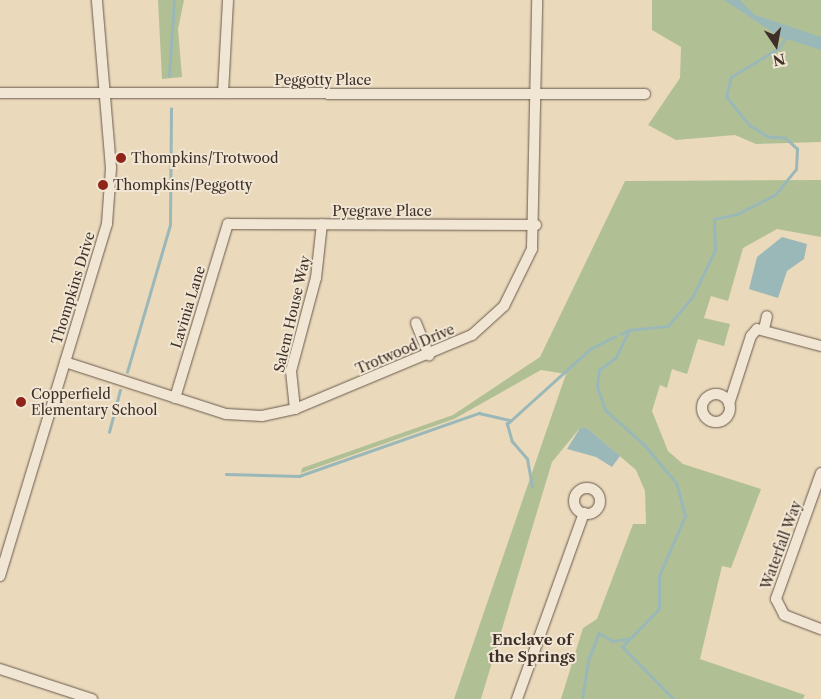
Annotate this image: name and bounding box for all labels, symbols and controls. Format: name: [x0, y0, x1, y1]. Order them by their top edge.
north arrow: [751, 20, 801, 70]
text: N: [771, 50, 787, 70]
street label: Peggotty Place: [274, 72, 372, 88]
place label: Thompkins/Trotwood: [131, 150, 279, 166]
marker: Thompkins/Trotwood: [115, 152, 127, 164]
place label: Thompkins/Peggotty: [113, 177, 252, 193]
marker: Thompkins/Peggotty: [97, 179, 109, 191]
street label: Pyegrave Place: [332, 203, 432, 219]
street label: Thompkins Drive: [48, 230, 98, 346]
street label: Salem House Way: [270, 254, 314, 374]
street label: Lavinia Lane: [167, 264, 209, 350]
street label: Trotwood Drive: [353, 321, 457, 377]
place label: Copperfield Elementary School: [31, 386, 158, 418]
marker: Copperfield Elementary School: [15, 396, 27, 408]
street label: Waterfall Way: [757, 498, 805, 592]
district label: Enclave of the Springs: [488, 630, 576, 665]

